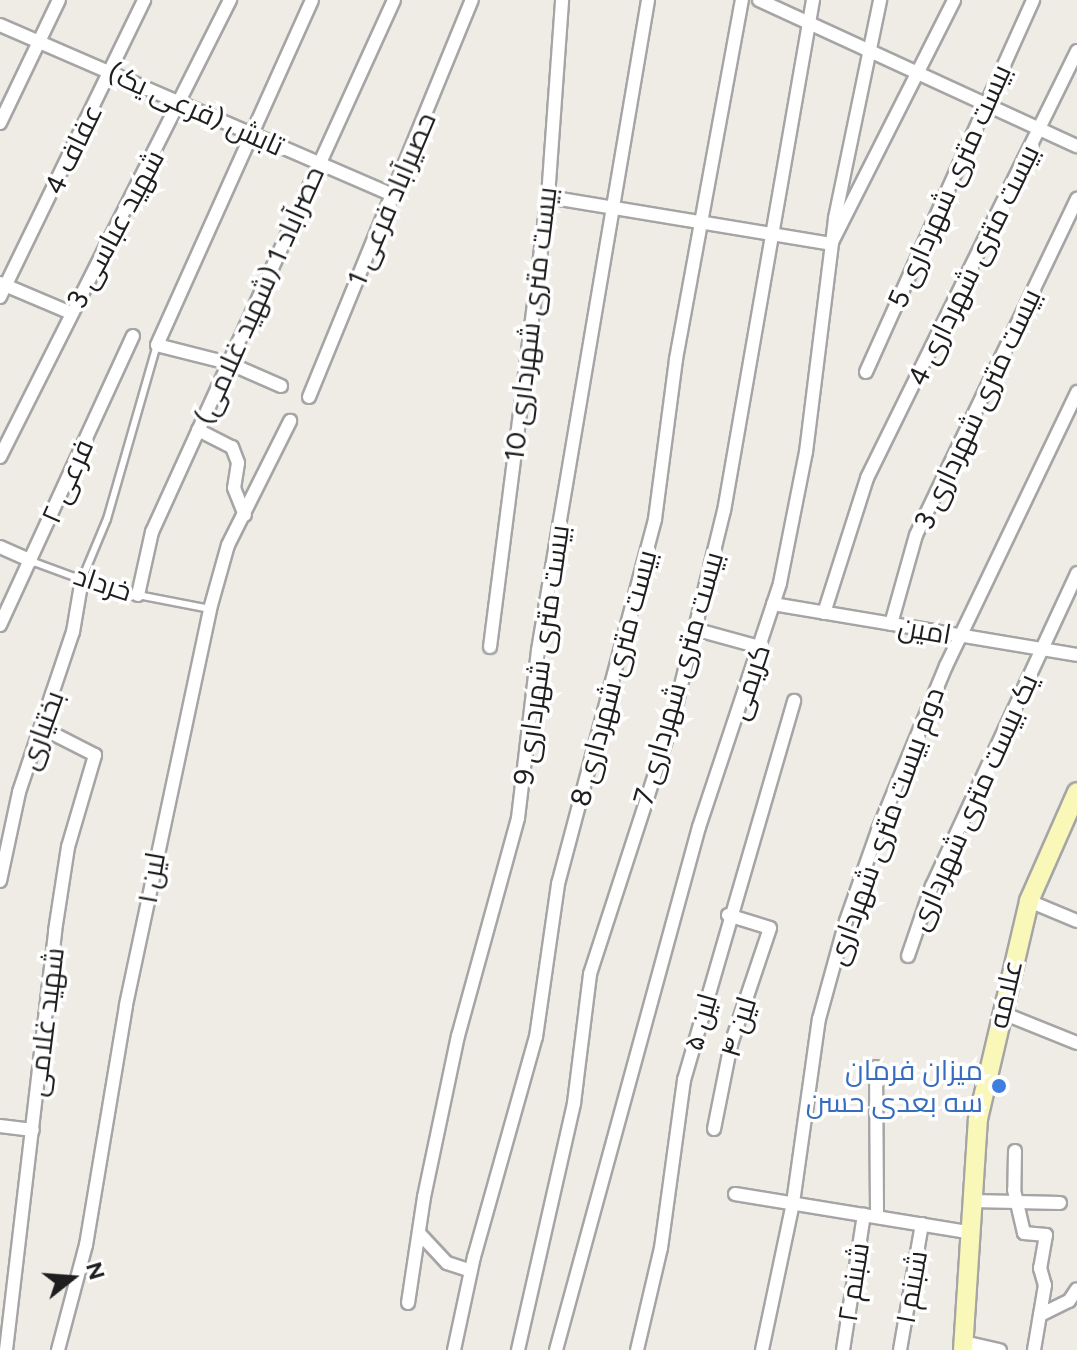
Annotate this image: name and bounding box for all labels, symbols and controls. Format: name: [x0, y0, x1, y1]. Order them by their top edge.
street label: تابش (فرعی یک): [103, 55, 289, 163]
street label: بیست متری شهرداری 5: [880, 59, 1018, 313]
street label: عفاف 4: [37, 99, 109, 199]
street label: حصیرآباد فرعی 1: [339, 107, 443, 291]
street label: بیست متری شهرداری 4: [900, 139, 1046, 391]
street label: شهید عباسی 3: [59, 144, 171, 314]
street label: حصرآباد 1 (شهید غلامی): [187, 161, 331, 429]
street label: بیست متری شهرداری 10: [496, 185, 564, 463]
street label: بیست متری شهرداری 3: [906, 283, 1048, 535]
street label: ۲ فرعی: [34, 434, 100, 528]
street label: بیست متری شهرداری 9: [506, 523, 576, 787]
street label: بیست متری شهرداری 8: [563, 546, 663, 810]
street label: بیست متری شهرداری 7: [626, 548, 730, 808]
street label: خرداد: [70, 558, 136, 608]
street label: امین: [896, 609, 954, 651]
street label: کریمی: [721, 640, 777, 724]
street label: یک بیست متری شهرداری: [901, 669, 1045, 935]
street label: دوم بیست متری شهرداری: [819, 683, 951, 969]
street label: بختیاری: [11, 686, 71, 774]
street label: لین ۱: [130, 850, 172, 906]
street label: شهید غلامی: [19, 946, 71, 1098]
street label: علامه: [981, 956, 1029, 1032]
street label: لین ۵: [676, 990, 724, 1054]
street label: لین ۴: [713, 993, 763, 1061]
place label: میزان فرمان سه بعدی حسن: [806, 1053, 983, 1119]
marker: میزان فرمان سه بعدی حسن: [990, 1077, 1008, 1095]
north arrow: [32, 1238, 112, 1318]
street label: شبنم ۲: [830, 1240, 876, 1324]
street label: شبنم ۱: [888, 1248, 934, 1326]
text: N: [80, 1259, 111, 1283]

